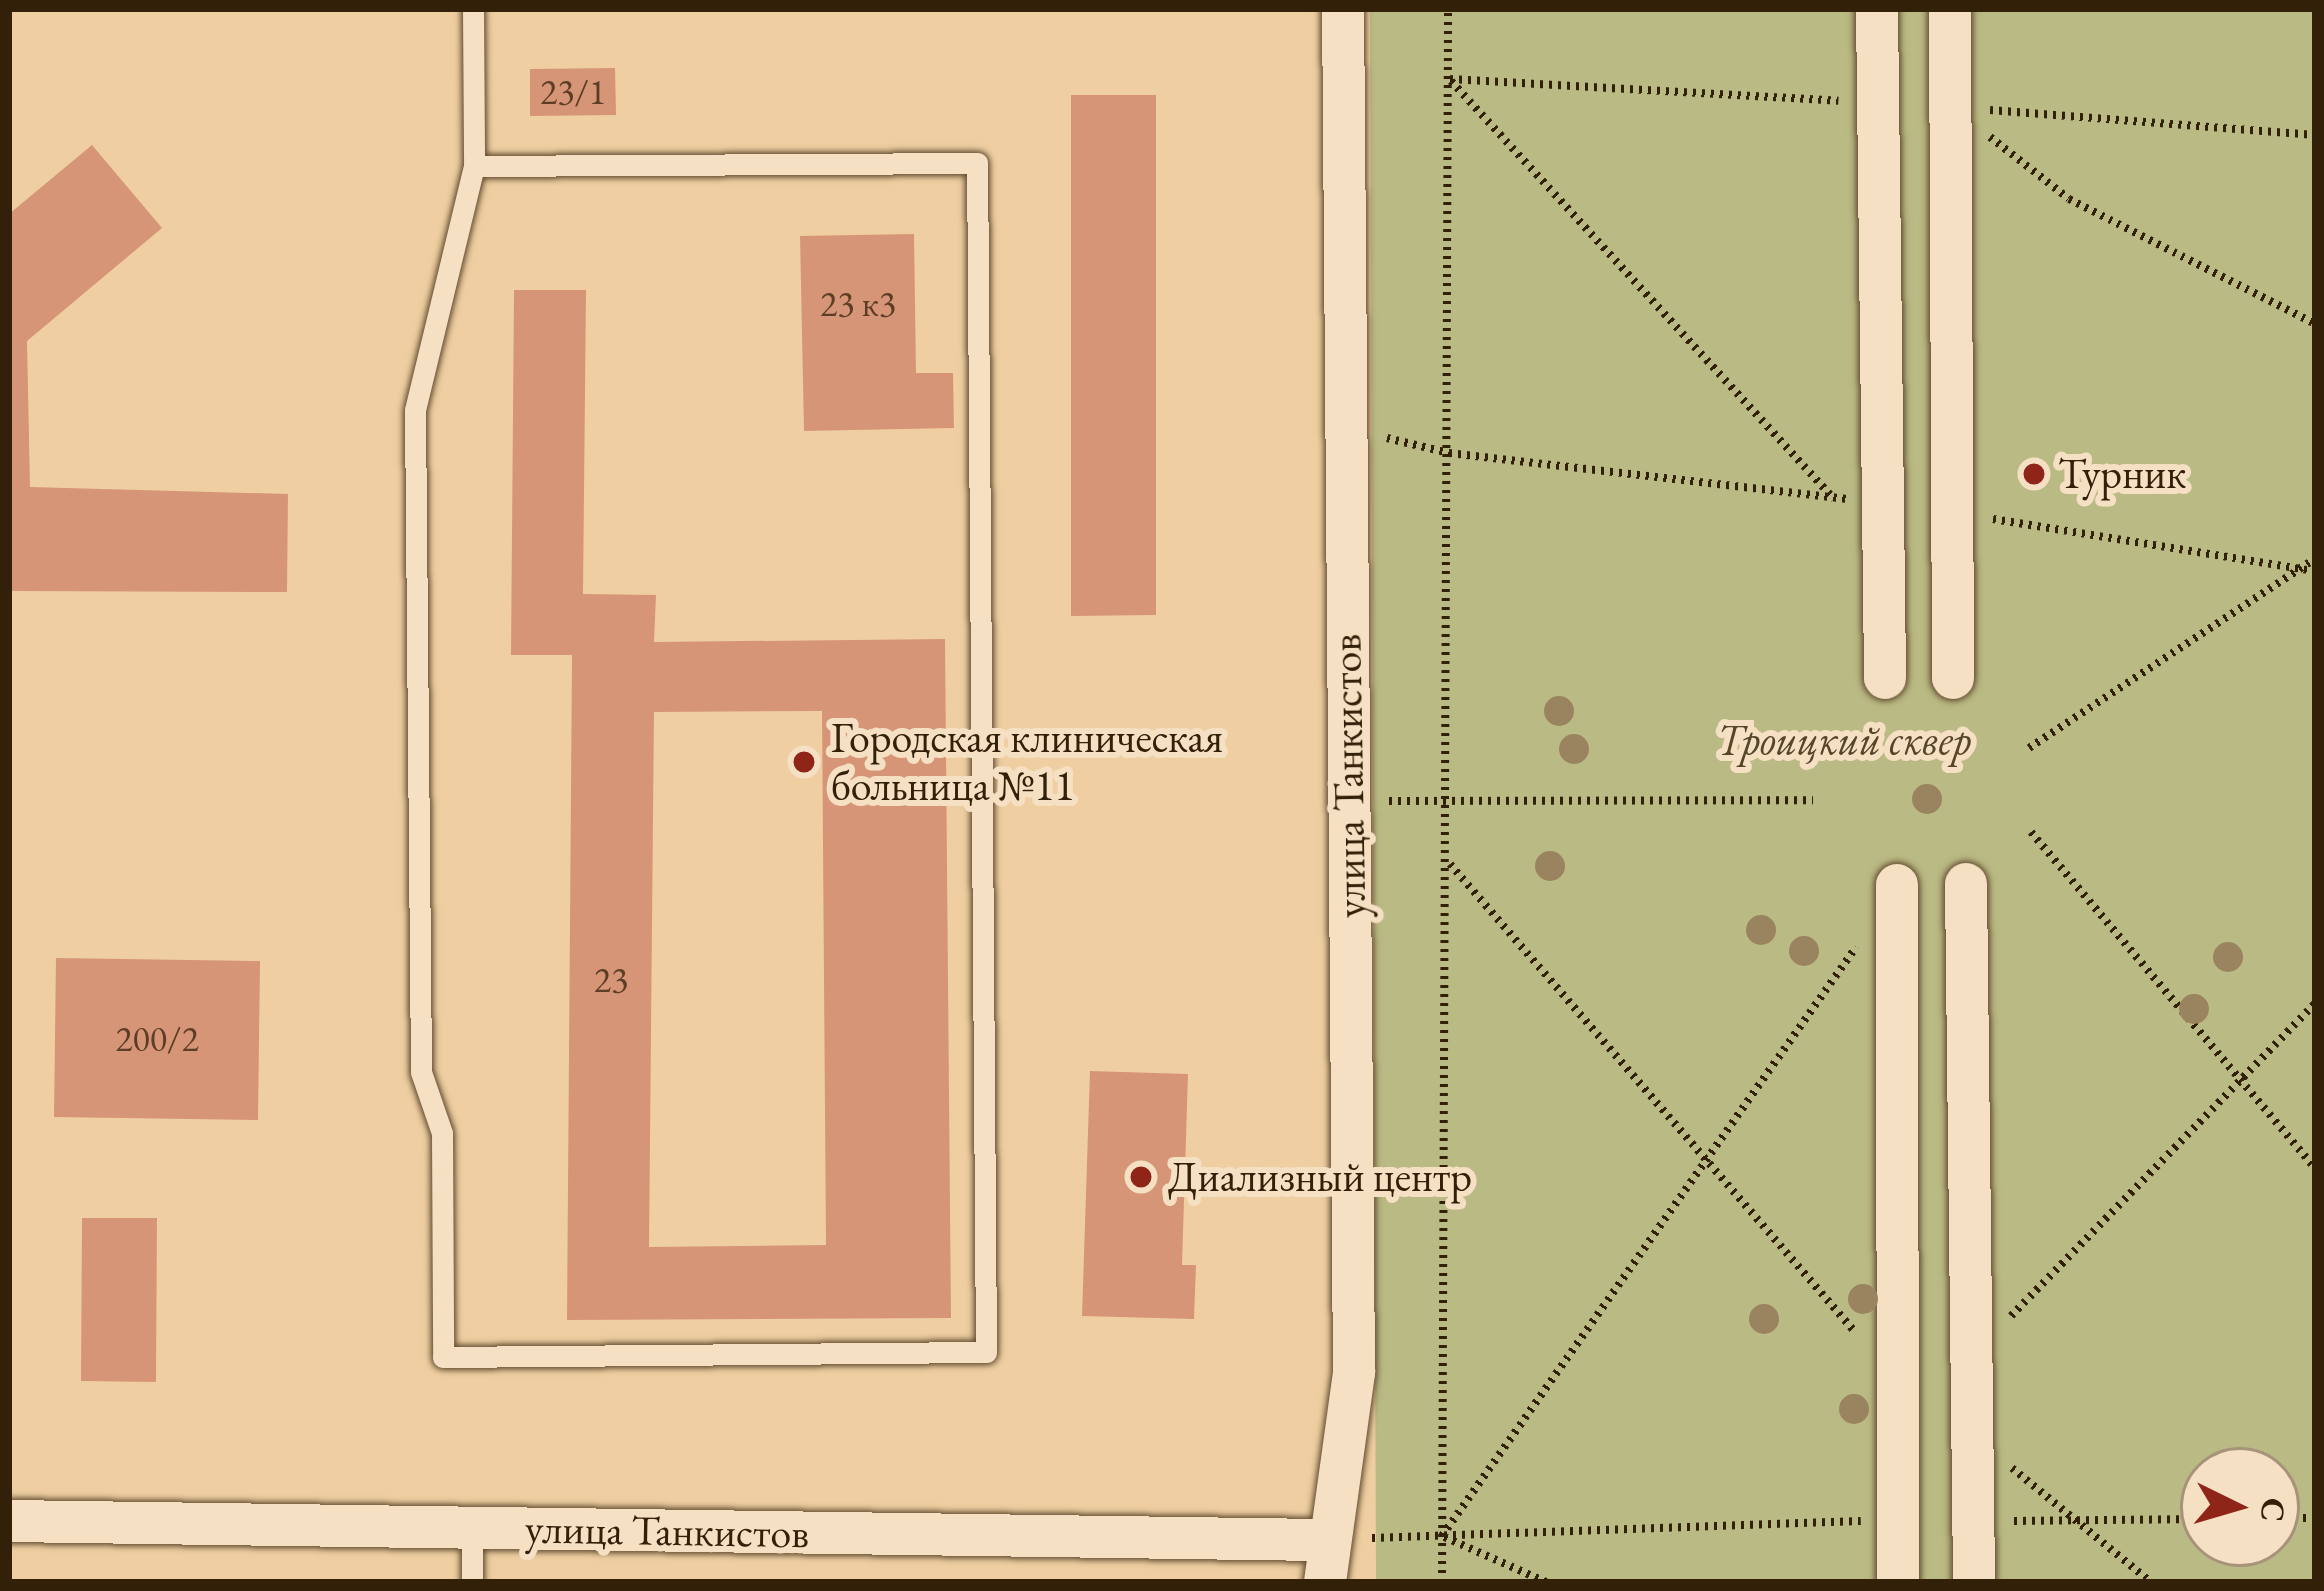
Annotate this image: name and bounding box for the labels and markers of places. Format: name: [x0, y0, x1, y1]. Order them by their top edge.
place label: Турник: [2058, 449, 2186, 499]
marker: Турник: [2021, 461, 2047, 487]
place label: Городская клиническая больница №11: [831, 713, 1223, 812]
marker: Городская клиническая больница №11: [788, 746, 820, 778]
place label: Диализный центр: [1168, 1152, 1472, 1202]
marker: Диализный центр: [1125, 1161, 1157, 1193]

